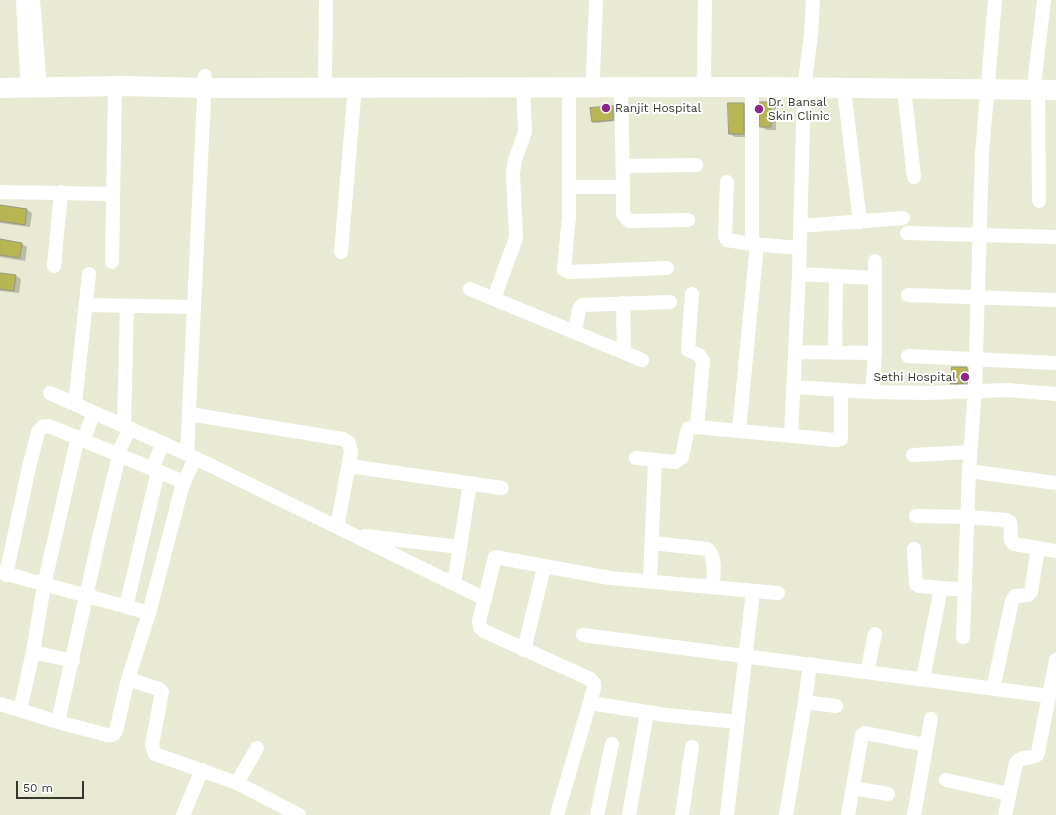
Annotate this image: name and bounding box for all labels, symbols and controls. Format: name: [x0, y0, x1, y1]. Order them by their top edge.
place label: Dr. Bansal Skin Clinic: [768, 95, 830, 123]
place label: Ranjit Hospital: [615, 101, 701, 115]
marker: Ranjit Hospital: [600, 102, 612, 114]
marker: Dr. Bansal Skin Clinic: [753, 103, 765, 115]
place label: Sethi Hospital: [873, 370, 956, 384]
marker: Sethi Hospital: [959, 371, 971, 383]
scale bar: [18, 773, 86, 799]
text: 50 m: [23, 781, 53, 795]

